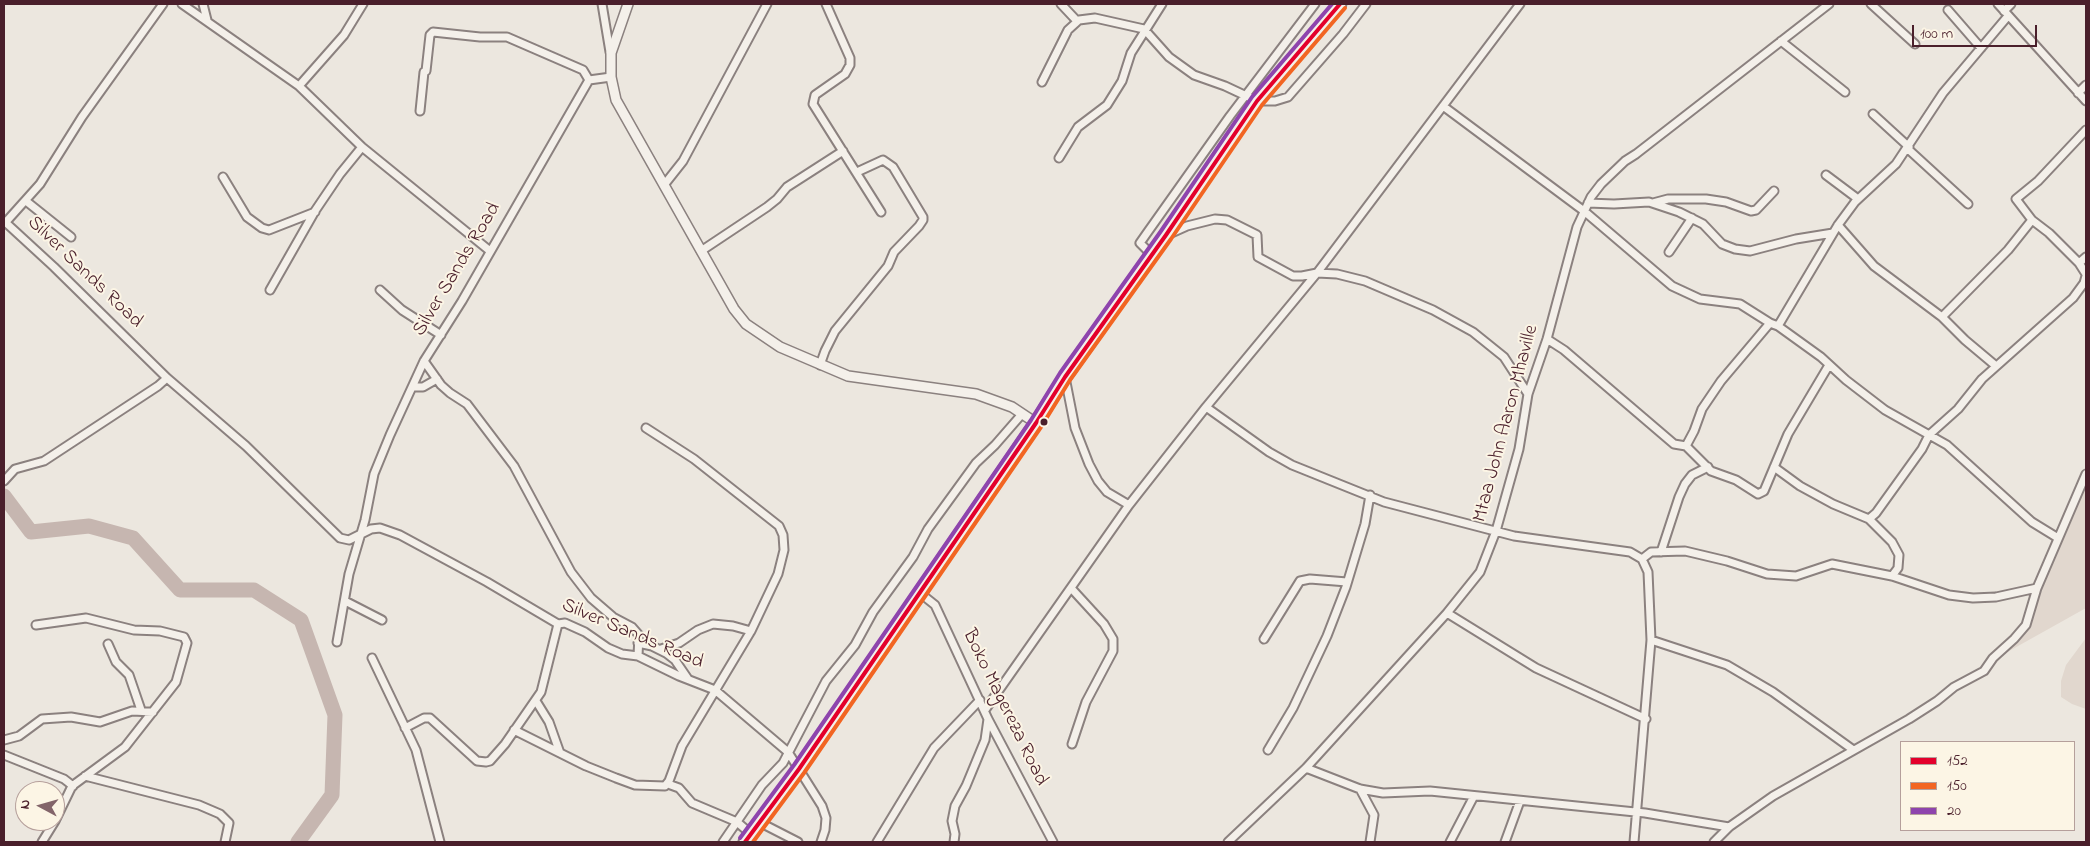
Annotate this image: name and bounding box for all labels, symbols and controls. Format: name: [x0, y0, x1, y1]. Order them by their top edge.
scale bar: [1915, 15, 2040, 47]
text: 100 m: [1920, 23, 1953, 45]
street label: Silver Sands Road: [409, 199, 507, 341]
street label: Silver Sands Road: [21, 212, 147, 334]
street label: Mtaa John Aaron Mhaville: [1469, 323, 1545, 525]
unlabelled marker: [1039, 417, 1049, 427]
street label: Silver Sands Road: [557, 594, 707, 676]
street label: Boko Magereza Road: [956, 626, 1052, 790]
legend: [1900, 741, 2075, 831]
text: 152: [1947, 750, 1968, 772]
text: 150: [1947, 775, 1967, 797]
north arrow: [15, 781, 65, 831]
text: N: [15, 799, 37, 810]
text: 20: [1947, 800, 1961, 822]

